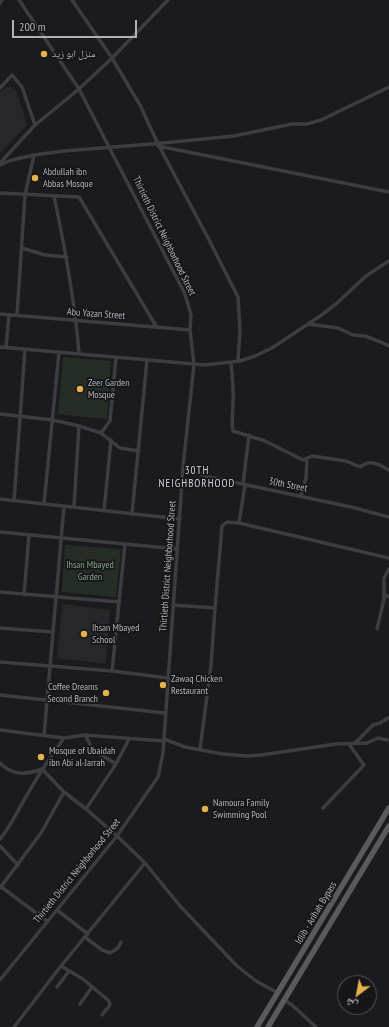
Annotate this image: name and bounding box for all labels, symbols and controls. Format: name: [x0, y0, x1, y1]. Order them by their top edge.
scale bar: [14, 12, 139, 38]
text: 200 m: [19, 19, 46, 34]
place label: منزل ابو زيد: [52, 48, 96, 60]
marker: منزل ابو زيد: [39, 49, 49, 59]
place label: Abdullah ibn Abbas Mosque: [43, 166, 93, 190]
marker: Abdullah ibn Abbas Mosque: [30, 173, 40, 183]
street label: Thirtieth District Neighborhood Street: [130, 174, 198, 298]
street label: Abu Yazan Street: [66, 306, 126, 322]
place label: Zeer Garden Mosque: [88, 377, 130, 400]
marker: Zeer Garden Mosque: [75, 384, 85, 394]
district label: 30TH NEIGHBORHOOD: [159, 464, 235, 490]
street label: 30th Street: [268, 475, 308, 495]
street label: Thirtieth District Neighborhood Street: [157, 500, 179, 632]
park label: Ihsan Mbayed Garden: [66, 559, 114, 582]
place label: Ihsan Mbayed School: [92, 622, 140, 646]
marker: Ihsan Mbayed School: [79, 629, 89, 639]
place label: Zawaq Chicken Restaurant: [171, 673, 223, 696]
marker: Zawaq Chicken Restaurant: [158, 680, 168, 690]
place label: Coffee Dreams Second Branch: [47, 681, 98, 704]
marker: Coffee Dreams Second Branch: [101, 688, 111, 698]
place label: Mosque of Ubaidah ibn Abi al-Jarrah: [49, 745, 115, 768]
marker: Mosque of Ubaidah ibn Abi al-Jarrah: [36, 752, 46, 762]
place label: Namoura Family Swimming Pool: [213, 797, 269, 820]
marker: Namoura Family Swimming Pool: [200, 804, 210, 814]
street label: Thirtieth District Neighborhood Street: [31, 816, 123, 926]
street label: Idlib - Arihah Bypass: [293, 880, 339, 946]
north arrow: [337, 975, 377, 1015]
text: ش: [343, 995, 360, 1013]

